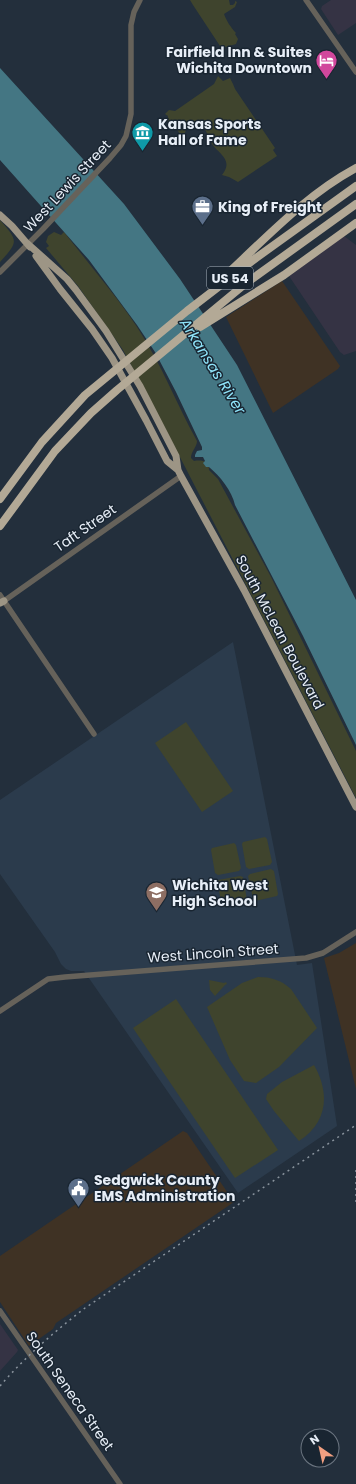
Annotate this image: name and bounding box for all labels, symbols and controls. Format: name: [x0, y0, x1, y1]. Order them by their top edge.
place label: Fairfield Inn & Suites Wichita Downtown: [166, 42, 312, 78]
hotel icon: Fairfield Inn & Suites Wichita Downtown: [314, 47, 340, 80]
place label: Kansas Sports Hall of Fame: [158, 114, 262, 150]
museum icon: Kansas Sports Hall of Fame: [129, 119, 155, 152]
street label: West Lewis Street: [19, 135, 115, 237]
office icon: King of Freight: [189, 194, 215, 227]
place label: King of Freight: [218, 197, 322, 217]
road number: US 54: [207, 267, 253, 289]
water label: Arkansas River: [175, 313, 251, 418]
street label: Taft Street: [50, 499, 120, 557]
street label: South McLean Boulevard: [231, 551, 329, 713]
place label: Wichita West High School: [172, 875, 268, 911]
school or university icon: Wichita West High School: [144, 880, 170, 913]
street label: West Lincoln Street: [147, 938, 279, 968]
place label: Sedgwick County EMS Administration: [94, 1170, 236, 1206]
public building icon: Sedgwick County EMS Administration: [66, 1175, 92, 1208]
street label: South Seneca Street: [21, 1327, 119, 1455]
north arrow: [300, 1428, 340, 1468]
text: N: [307, 1431, 322, 1449]

